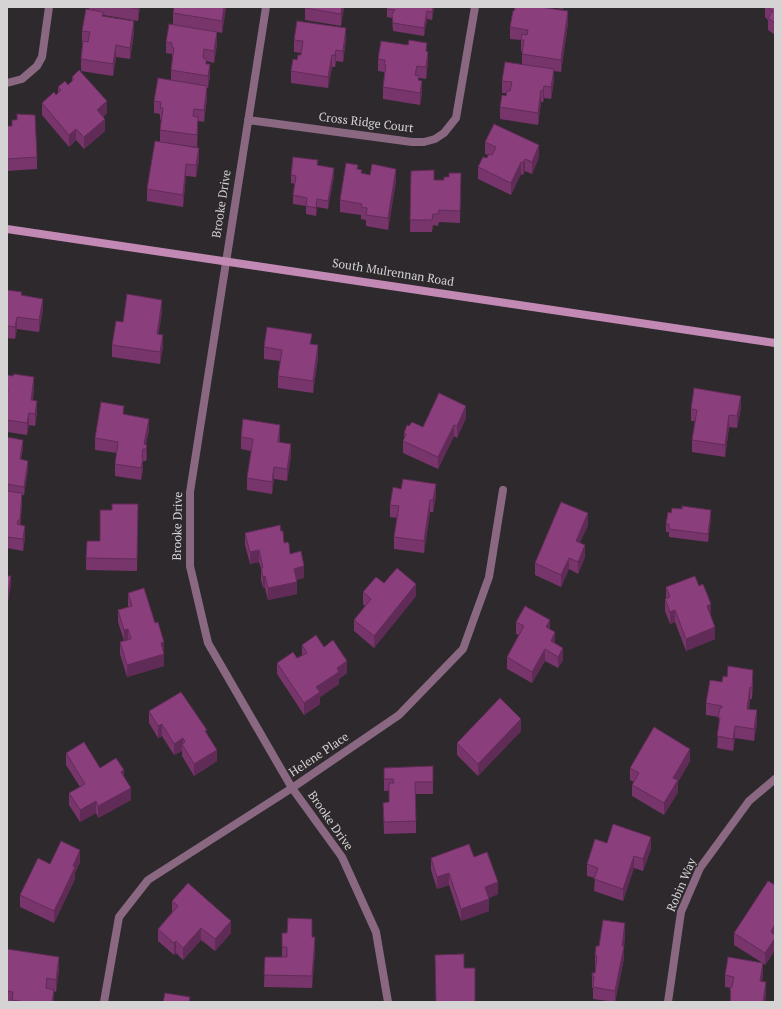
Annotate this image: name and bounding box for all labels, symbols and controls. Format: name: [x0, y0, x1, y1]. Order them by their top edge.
street label: Cross Ridge Court: [318, 110, 414, 136]
street label: Brooke Drive: [210, 169, 234, 239]
street label: South Mulrennan Road: [331, 256, 455, 290]
street label: Brooke Drive: [170, 491, 186, 561]
street label: Helene Place: [286, 730, 352, 780]
street label: Brooke Drive: [304, 789, 356, 853]
street label: Robin Way: [664, 856, 700, 914]

